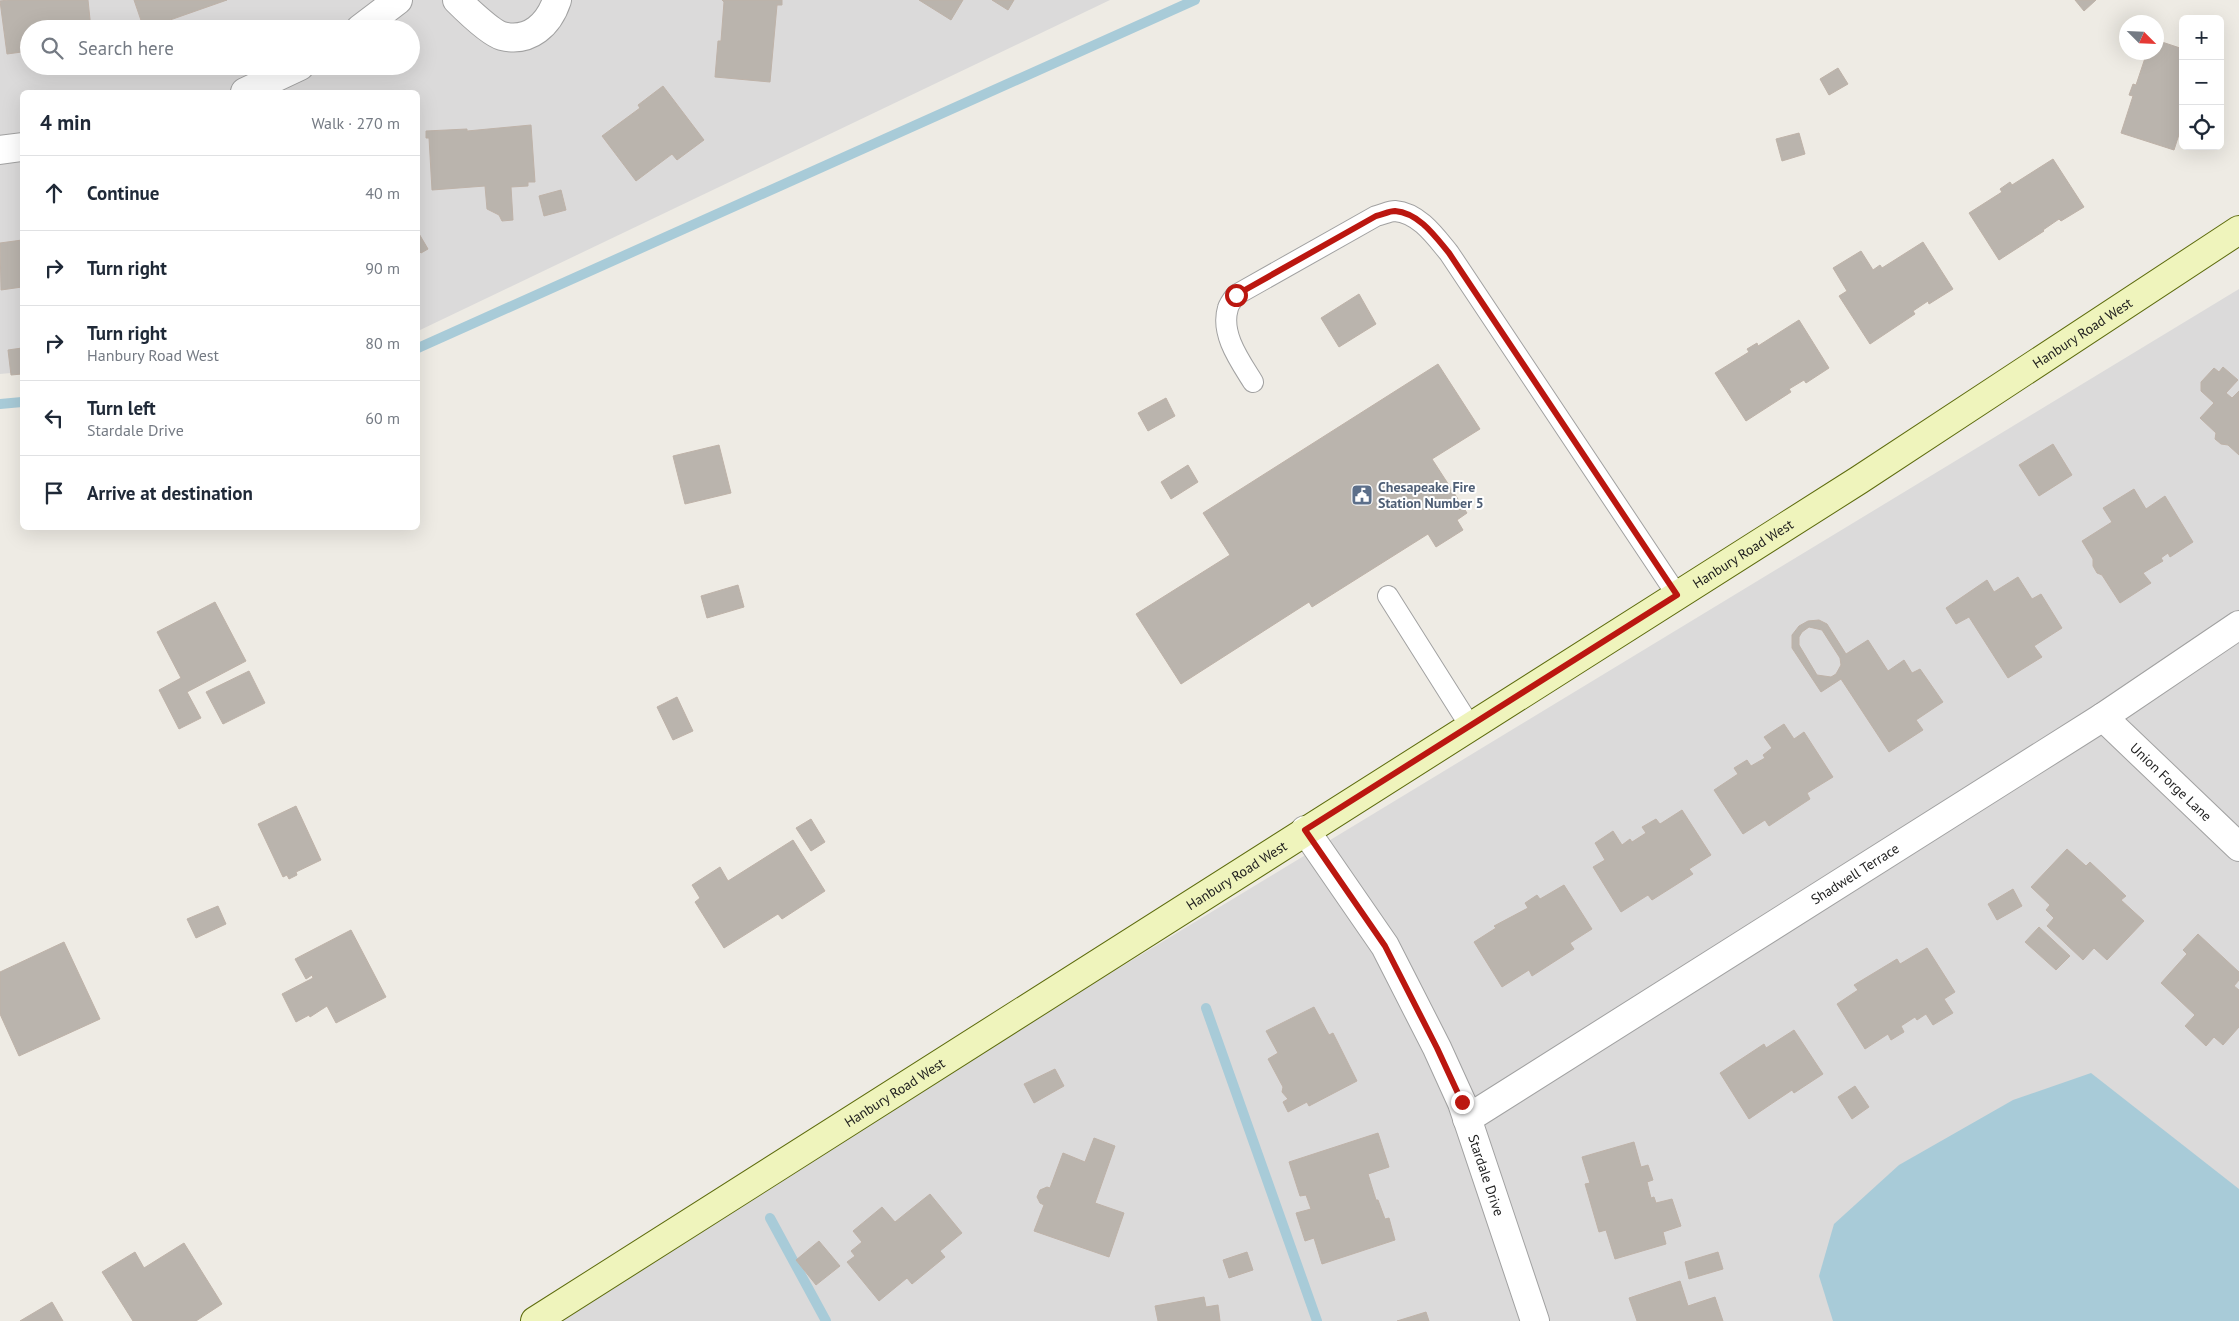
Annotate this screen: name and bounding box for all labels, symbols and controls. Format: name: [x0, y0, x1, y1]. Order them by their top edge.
north arrow: [2119, 15, 2164, 60]
map controls: [2179, 15, 2224, 150]
button: +: [2179, 15, 2224, 60]
search box: [20, 20, 420, 75]
icon: search: [38, 34, 66, 62]
text: Search here: [78, 36, 174, 60]
button: −: [2179, 60, 2224, 105]
button: locate: [2179, 105, 2224, 150]
text: 4 min: [40, 109, 91, 136]
text: Walk · 270 m: [311, 113, 400, 133]
icon: ahead: [40, 179, 68, 207]
text: Continue: [87, 181, 159, 205]
text: 40 m: [365, 183, 400, 203]
icon: right: [40, 254, 68, 282]
text: Turn right: [87, 256, 167, 280]
text: 90 m: [365, 258, 400, 278]
route start: [1225, 284, 1248, 307]
street label: Hanbury Road West: [2029, 294, 2136, 372]
text: Turn right: [87, 321, 167, 345]
icon: right: [40, 329, 68, 357]
text: 80 m: [365, 333, 400, 353]
text: Hanbury Road West: [87, 345, 219, 365]
text: Turn left: [87, 396, 156, 420]
icon: left: [40, 404, 68, 432]
text: 60 m: [365, 408, 400, 428]
text: Stardale Drive: [87, 420, 184, 440]
place label: Chesapeake Fire Station Number 5: [1378, 478, 1484, 512]
icon: arrive: [40, 479, 68, 507]
text: Arrive at destination: [87, 481, 253, 505]
public building icon: Chesapeake Fire Station Number 5: [1350, 483, 1374, 507]
street label: Hanbury Road West: [1689, 515, 1797, 592]
street label: Union Forge Lane: [2126, 739, 2216, 825]
street label: Hanbury Road West: [1183, 837, 1290, 914]
street label: Shadwell Terrace: [1807, 839, 1903, 908]
street label: Hanbury Road West: [841, 1054, 948, 1131]
route end: [1451, 1091, 1474, 1114]
street label: Stardale Drive: [1464, 1132, 1508, 1218]

